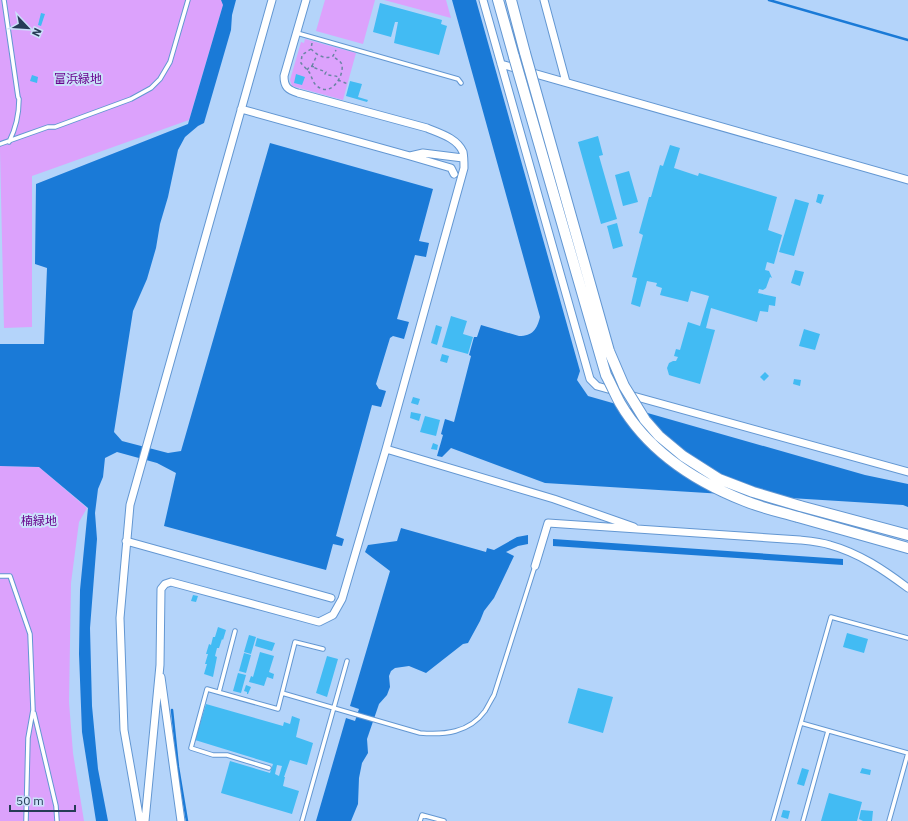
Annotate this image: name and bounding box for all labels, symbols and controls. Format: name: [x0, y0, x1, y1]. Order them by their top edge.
north arrow: [8, 8, 48, 48]
text: N: [29, 26, 45, 39]
park label: 富浜緑地: [54, 71, 102, 86]
park label: 楠緑地: [21, 513, 57, 528]
scale bar: [10, 787, 75, 813]
text: 50 m: [16, 793, 44, 808]

